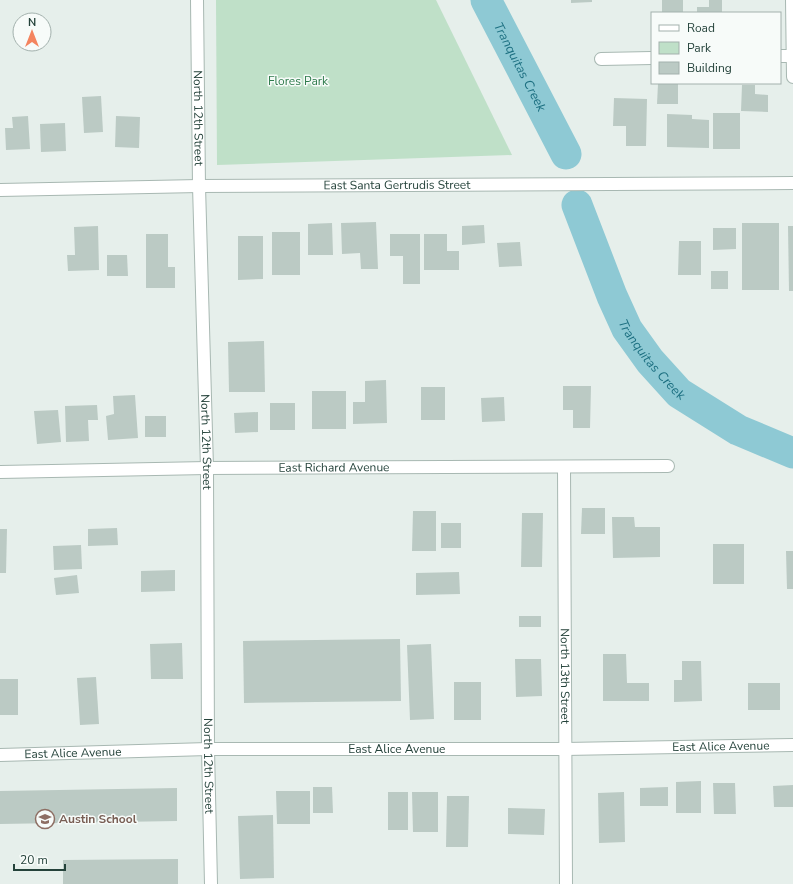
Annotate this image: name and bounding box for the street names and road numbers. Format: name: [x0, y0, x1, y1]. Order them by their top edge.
street label: North 12th Street: [190, 70, 207, 167]
street label: East Santa Gertrudis Street: [323, 177, 471, 193]
street label: North 12th Street: [197, 394, 215, 491]
street label: East Richard Avenue: [278, 459, 390, 476]
street label: North 13th Street: [557, 628, 573, 725]
street label: North 12th Street: [200, 718, 217, 815]
street label: East Alice Avenue: [672, 737, 770, 755]
street label: East Alice Avenue: [348, 741, 446, 757]
street label: East Alice Avenue: [24, 743, 122, 762]

